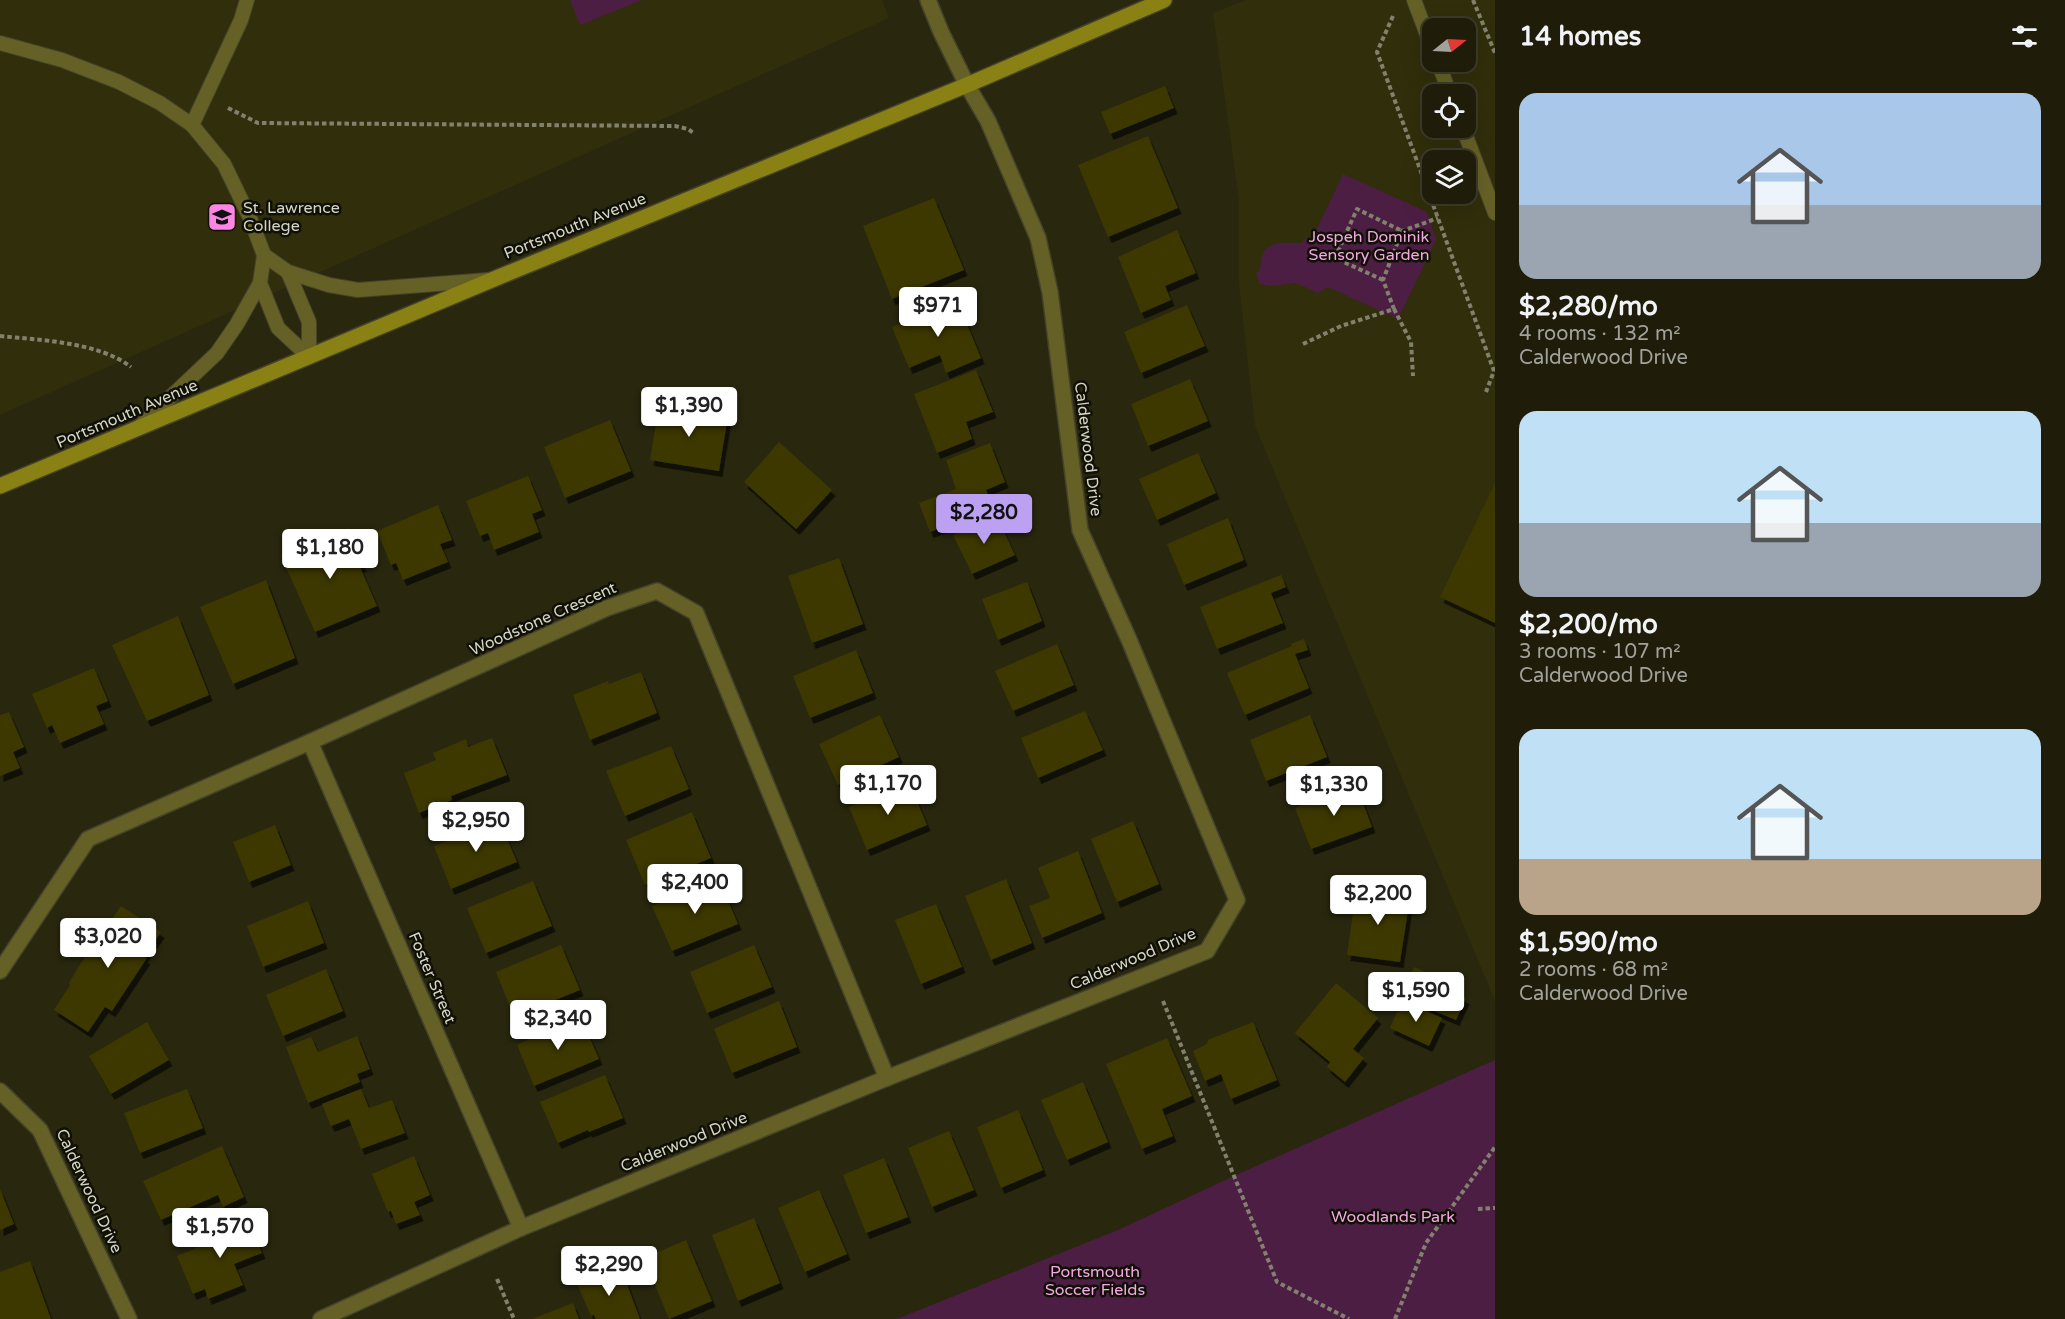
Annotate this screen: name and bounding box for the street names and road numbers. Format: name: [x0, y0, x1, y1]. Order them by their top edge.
street label: Portsmouth Avenue: [501, 188, 649, 264]
street label: Portsmouth Avenue: [53, 375, 201, 453]
street label: Calderwood Drive: [1070, 381, 1106, 517]
street label: Woodstone Crescent: [467, 578, 619, 660]
street label: Calderwood Drive: [1067, 923, 1199, 995]
street label: Foster Street: [404, 929, 460, 1027]
street label: Calderwood Drive: [618, 1107, 750, 1177]
street label: Calderwood Drive: [51, 1126, 127, 1256]

